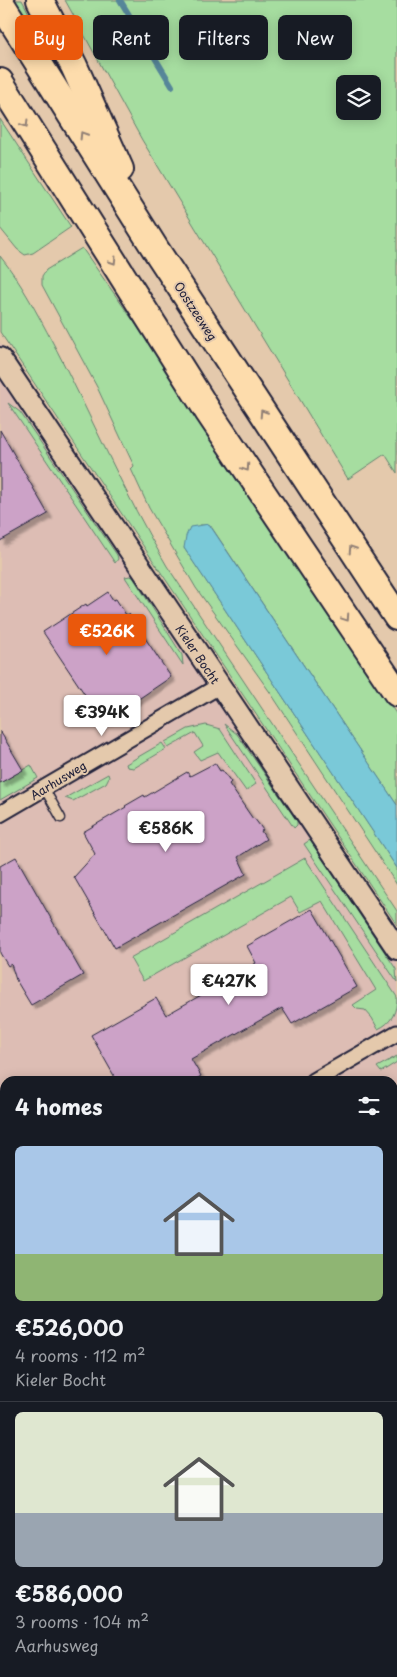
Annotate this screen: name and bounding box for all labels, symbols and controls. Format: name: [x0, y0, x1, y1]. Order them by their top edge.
chip: Buy: [15, 15, 83, 60]
chip: Rent: [93, 15, 169, 60]
chip: Filters: [179, 15, 268, 60]
chip: New: [278, 15, 352, 60]
map controls: [336, 75, 381, 120]
button: layers: [336, 75, 381, 120]
one-way arrow: [19, 118, 29, 127]
one-way arrow: [80, 132, 90, 141]
one-way arrow: [106, 255, 116, 264]
street label: Oostzeeweg: [170, 278, 222, 344]
one-way arrow: [260, 410, 269, 419]
one-way arrow: [240, 462, 249, 472]
one-way arrow: [349, 546, 358, 555]
one-way arrow: [340, 612, 350, 621]
pin: €526K: [72, 614, 142, 656]
text: €526K: [79, 618, 135, 642]
street label: Kieler Bocht: [171, 621, 225, 687]
pin: €394K: [67, 694, 137, 737]
text: €394K: [75, 699, 129, 723]
street label: Aarhusweg: [26, 756, 90, 804]
pin: €586K: [131, 810, 201, 853]
text: €586K: [139, 815, 193, 839]
pin: €427K: [194, 964, 264, 1006]
text: €427K: [201, 968, 257, 992]
text: 4 homes: [15, 1090, 102, 1122]
icon: filters: [355, 1092, 383, 1120]
icon: home: [154, 1179, 244, 1269]
text: €526,000: [15, 1311, 124, 1343]
text: 4 rooms · 112 m²: [15, 1343, 145, 1367]
text: Kieler Bocht: [15, 1367, 106, 1391]
icon: home: [154, 1444, 244, 1534]
text: €586,000: [15, 1577, 123, 1609]
text: 3 rooms · 104 m²: [15, 1609, 149, 1633]
text: Aarhusweg: [15, 1633, 99, 1657]

